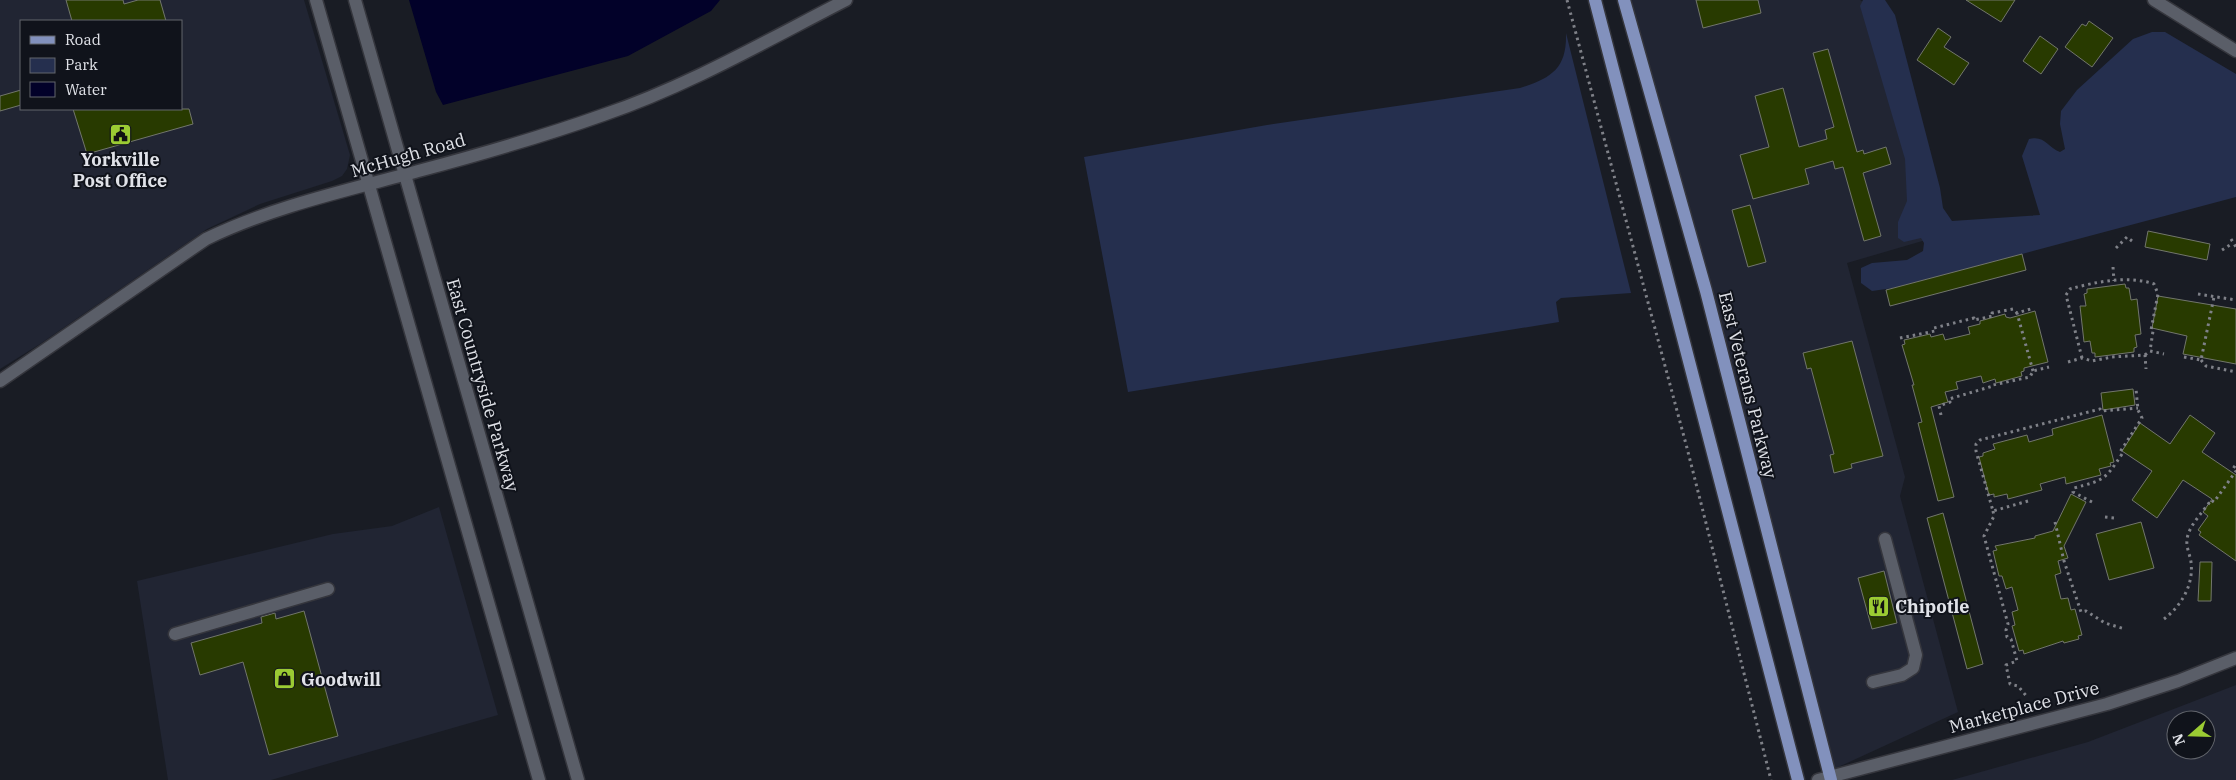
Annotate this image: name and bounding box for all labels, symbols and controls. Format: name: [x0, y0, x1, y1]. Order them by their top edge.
legend: [20, 20, 182, 110]
text: Road: [65, 30, 101, 49]
text: Park: [65, 55, 98, 74]
text: Water: [65, 80, 107, 99]
public building icon: Yorkville Post Office: [108, 122, 132, 146]
street label: McHugh Road: [348, 128, 468, 182]
place label: Yorkville Post Office: [73, 148, 167, 192]
street label: East Countryside Parkway: [442, 276, 525, 495]
street label: East Veterans Parkway: [1714, 289, 1782, 481]
restaurant icon: Chipotle: [1867, 594, 1891, 618]
place label: Chipotle: [1895, 595, 1969, 618]
shop icon: Goodwill: [273, 667, 297, 691]
place label: Goodwill: [301, 668, 381, 691]
street label: Marketplace Drive: [1946, 676, 2102, 738]
north arrow: [2166, 710, 2216, 760]
text: N: [2168, 731, 2189, 748]

